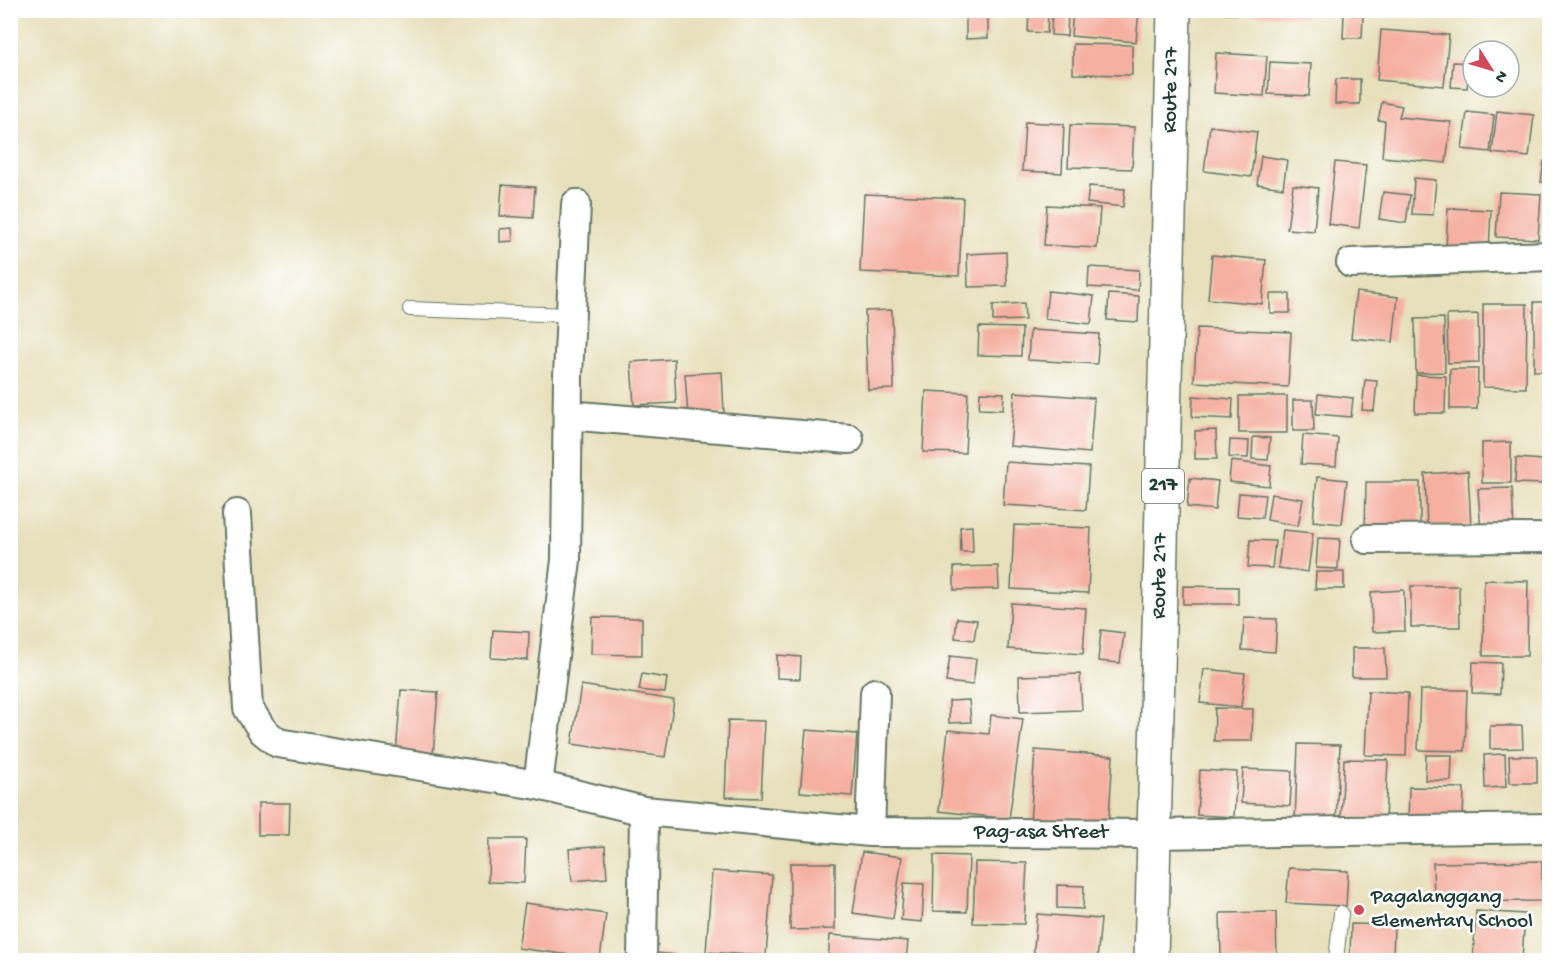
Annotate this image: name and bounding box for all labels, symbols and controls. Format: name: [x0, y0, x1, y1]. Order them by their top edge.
north arrow: [1461, 39, 1521, 99]
street label: Route 217: [1159, 46, 1185, 133]
text: N: [1489, 66, 1511, 86]
road number: 217: [1142, 469, 1184, 503]
street label: Route 217: [1148, 532, 1174, 619]
street label: Pag-asa Street: [973, 821, 1110, 846]
place label: Pagalanggang Elementary School: [1370, 886, 1533, 935]
marker: Pagalanggang Elementary School: [1352, 903, 1366, 917]

